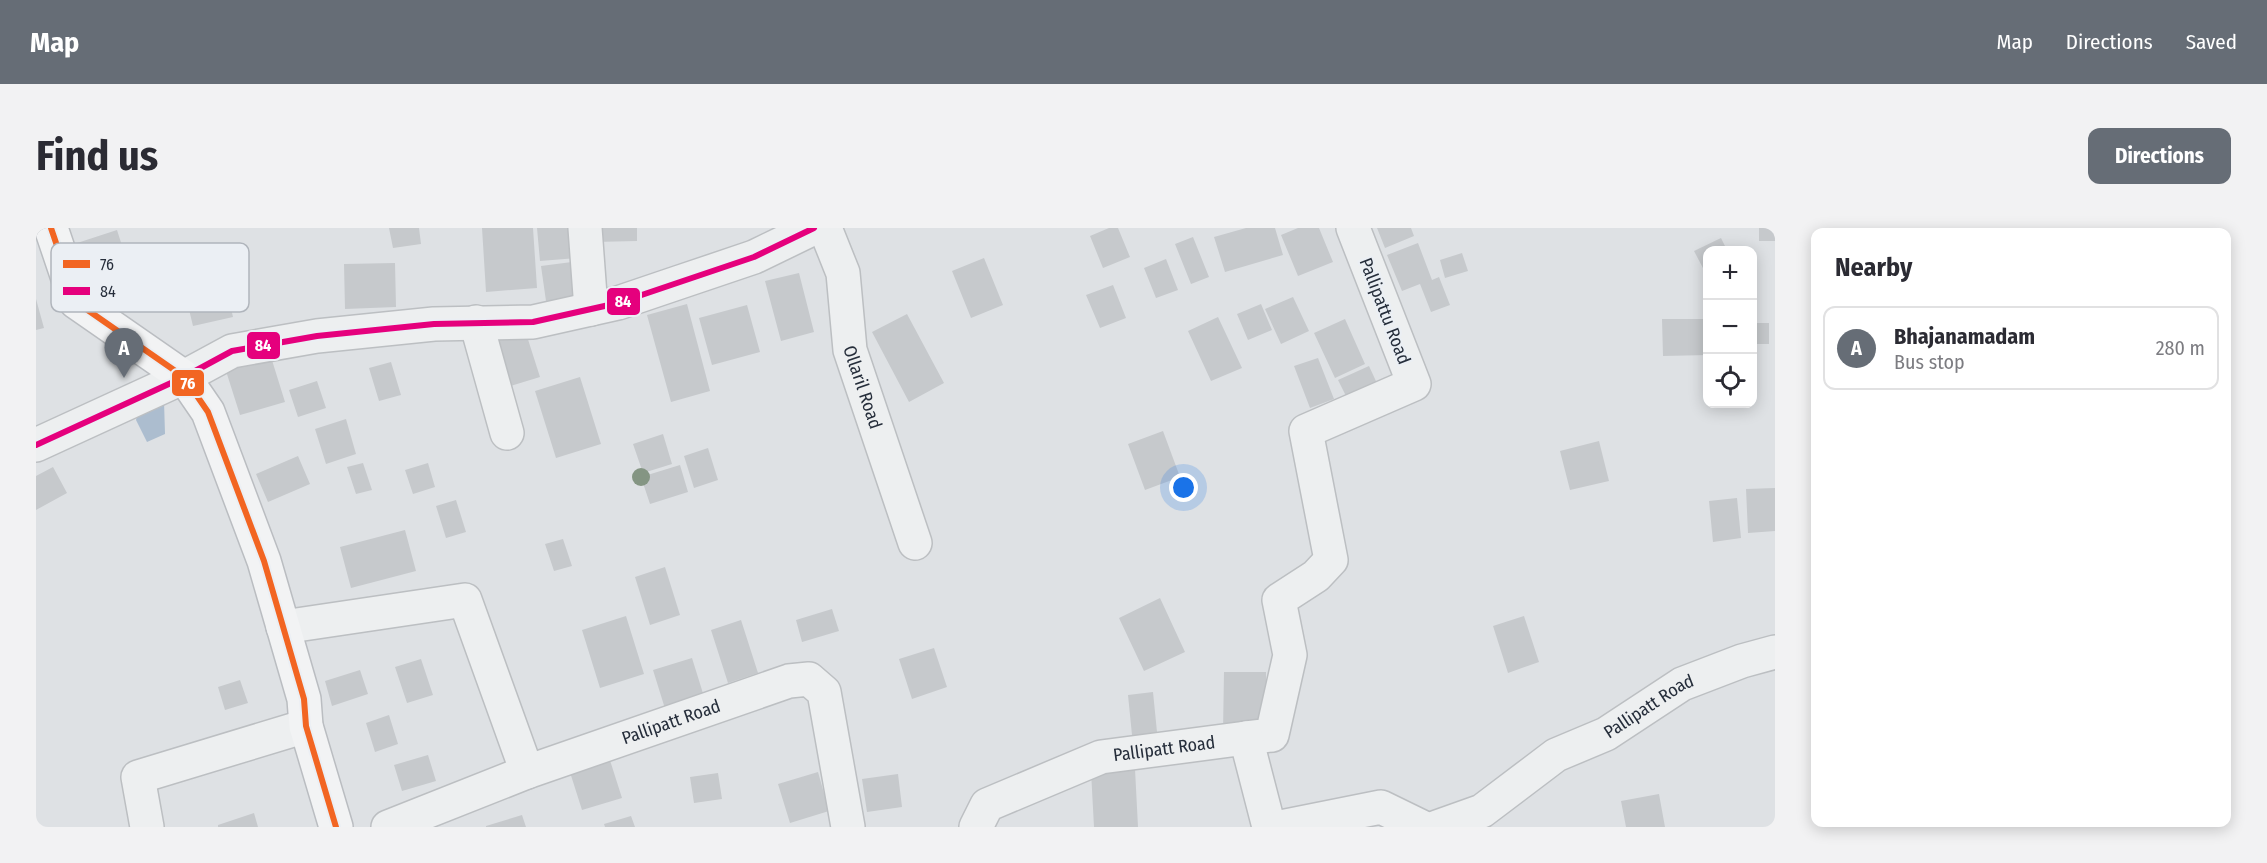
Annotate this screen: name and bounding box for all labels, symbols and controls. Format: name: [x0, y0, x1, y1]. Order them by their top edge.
text: Map: [30, 26, 79, 59]
text: Map: [1996, 29, 2033, 55]
text: Directions: [2066, 29, 2153, 55]
text: Saved: [2186, 29, 2237, 55]
button: Directions: [2088, 128, 2231, 184]
text: Find us: [36, 131, 158, 181]
legend: [51, 243, 249, 312]
map controls: [1703, 246, 1757, 408]
button: +: [1703, 246, 1757, 300]
text: Nearby: [1835, 252, 1912, 283]
text: 76: [100, 255, 114, 274]
street label: Pallipattu Road: [1355, 255, 1415, 367]
text: 84: [100, 282, 116, 301]
line badge: 84: [606, 287, 641, 316]
text: 84: [615, 292, 631, 311]
button: −: [1703, 300, 1757, 354]
text: Bhajanamadam: [1894, 323, 2035, 350]
pin: A: [104, 328, 143, 378]
line badge: 84: [246, 331, 281, 360]
text: 84: [255, 336, 271, 355]
text: A: [1851, 336, 1862, 360]
text: 280 m: [2156, 336, 2205, 360]
street label: Ollaril Road: [838, 343, 887, 432]
text: Bus stop: [1894, 350, 1965, 374]
button: locate: [1703, 354, 1757, 408]
line badge: 76: [171, 369, 205, 397]
text: 76: [181, 374, 195, 393]
your location: [1169, 473, 1198, 502]
street label: Pallipatt Road: [1600, 670, 1697, 743]
street label: Pallipatt Road: [619, 695, 723, 749]
street label: Pallipatt Road: [1112, 731, 1217, 766]

